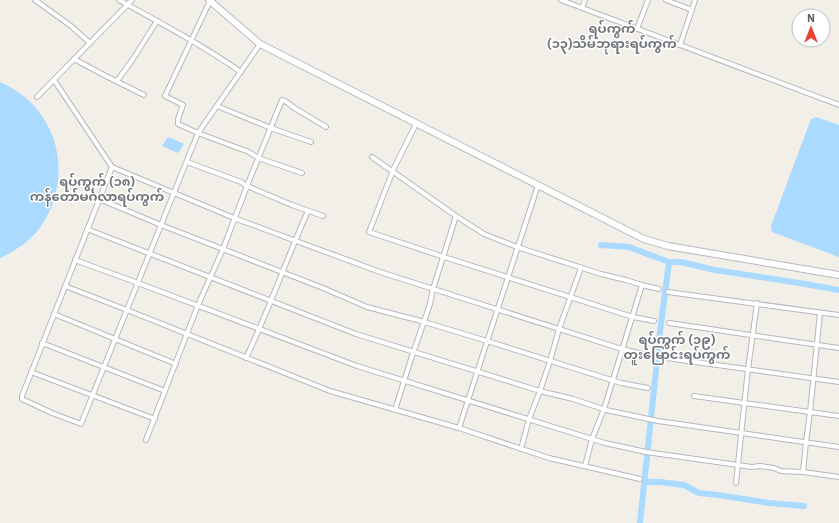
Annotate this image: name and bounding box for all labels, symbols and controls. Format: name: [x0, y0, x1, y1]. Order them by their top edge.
north arrow: [791, 8, 831, 48]
text: N: [807, 11, 815, 25]
district label: ရပ်ကွက် (၁၃)သိမ်ဘုရားရပ်ကွက်: [547, 19, 677, 55]
district label: ရပ်ကွက် (၁၈) ကန်တော်မင်္ဂလာရပ်ကွက်: [30, 172, 164, 207]
district label: ရပ်ကွက် (၁၉) တူးမြောင်းရပ်ကွက်: [624, 330, 730, 366]

